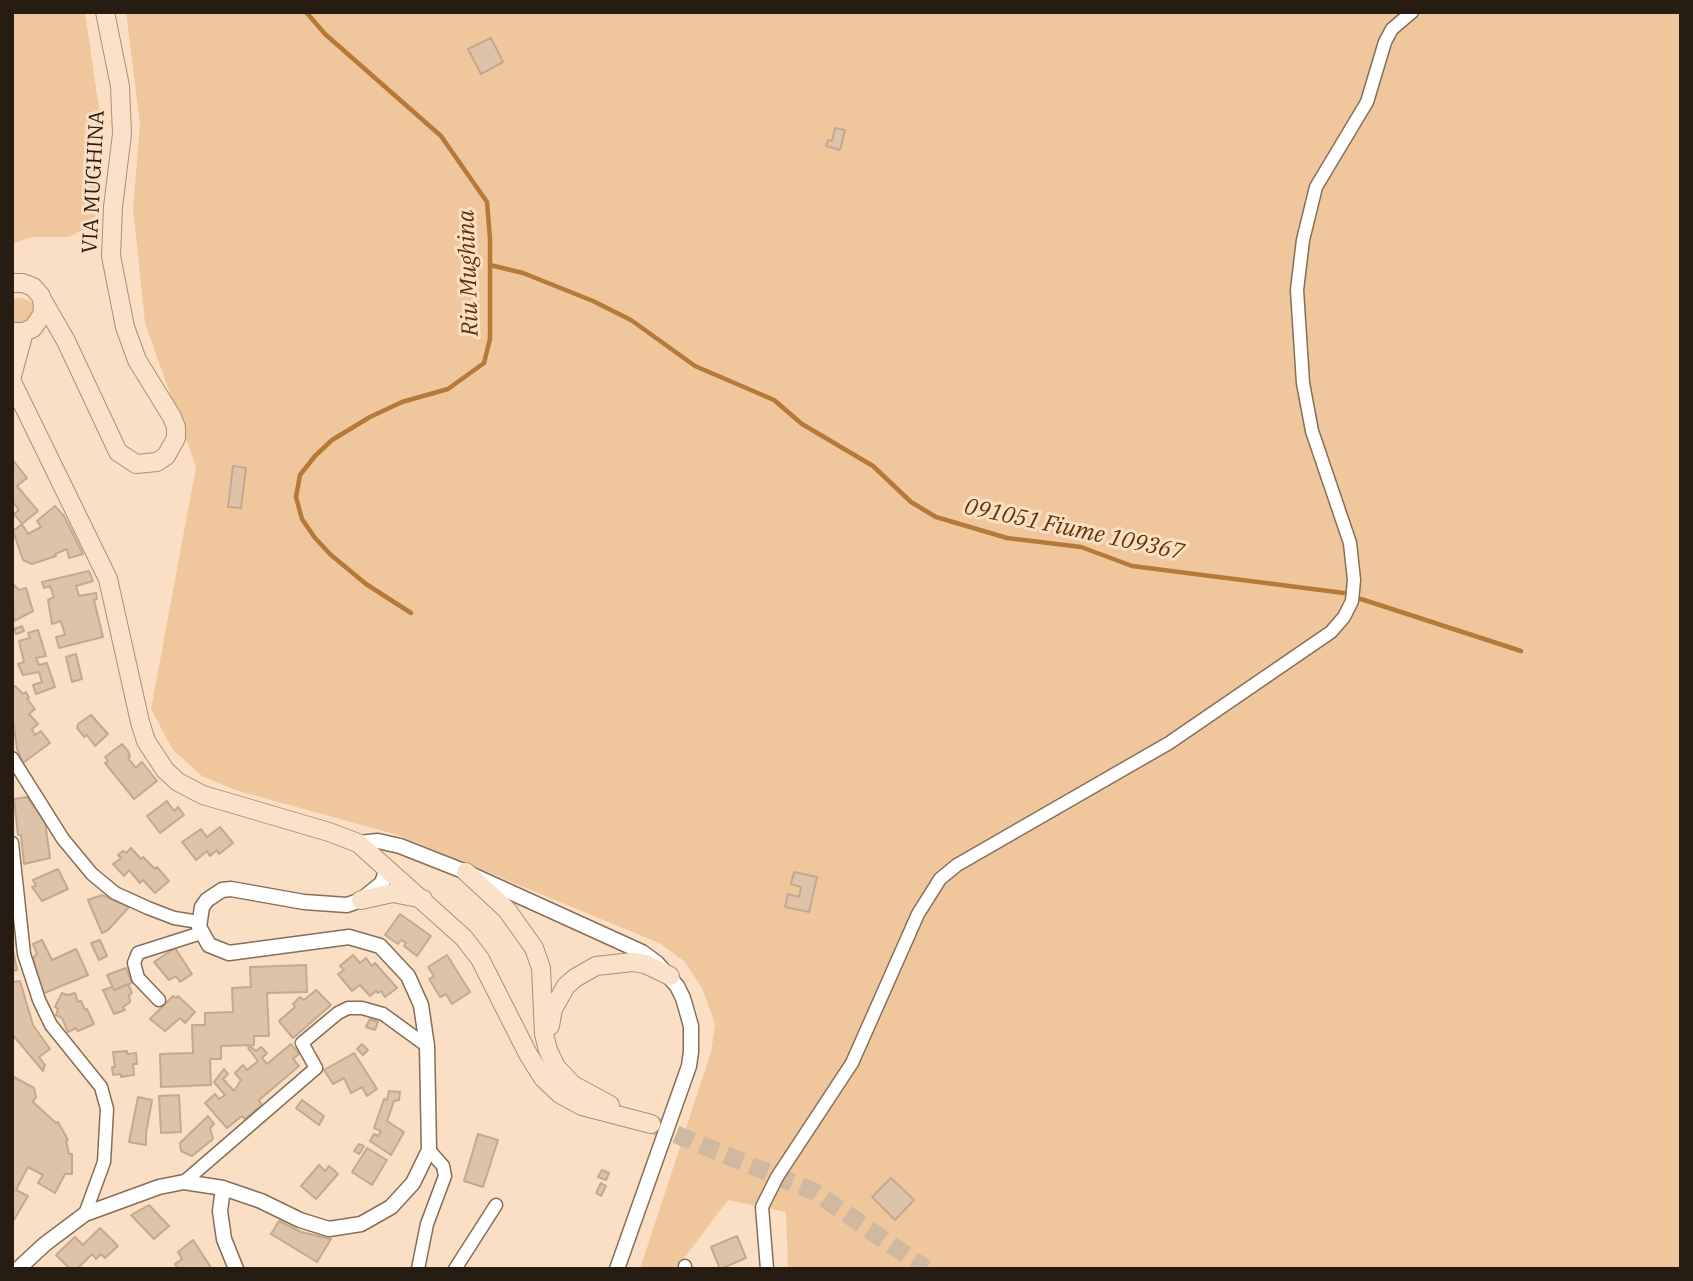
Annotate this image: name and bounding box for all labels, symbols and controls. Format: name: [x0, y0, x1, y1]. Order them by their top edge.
street label: VIA MUGHINA: [78, 110, 110, 254]
water label: Riu Mughina: [453, 209, 485, 337]
water label: 091051 Fiume 109367: [962, 493, 1186, 567]

